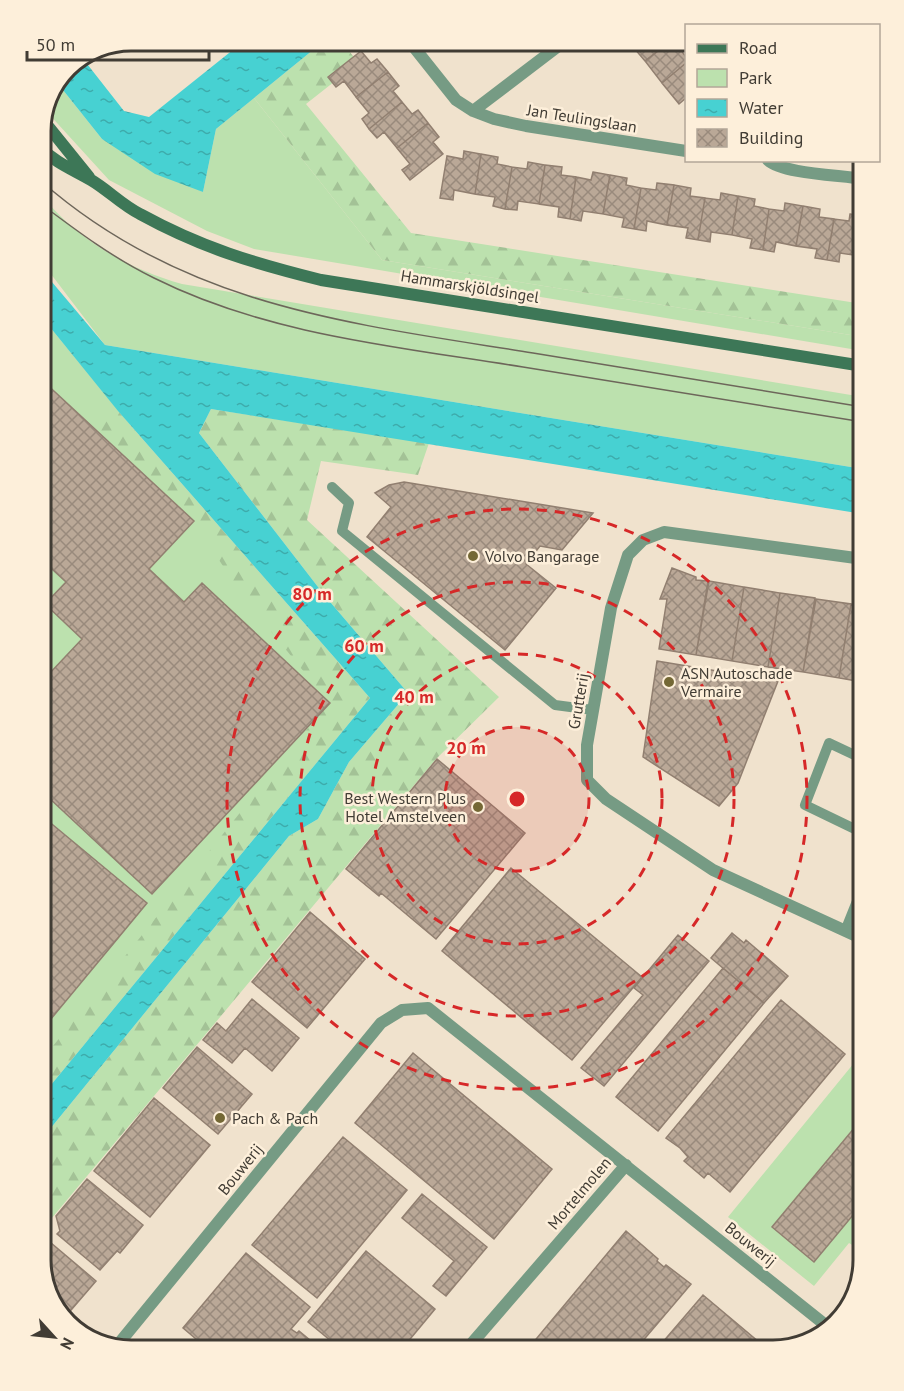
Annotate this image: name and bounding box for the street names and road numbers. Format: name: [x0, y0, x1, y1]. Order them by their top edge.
street label: Jan Teulingslaan: [525, 99, 638, 137]
street label: Hammarskjöldsingel: [399, 265, 541, 307]
street label: Grutterij: [563, 671, 593, 731]
street label: Bouwerij: [213, 1139, 267, 1199]
street label: Mortelmolen: [543, 1153, 615, 1233]
street label: Bouwerij: [721, 1217, 781, 1271]

